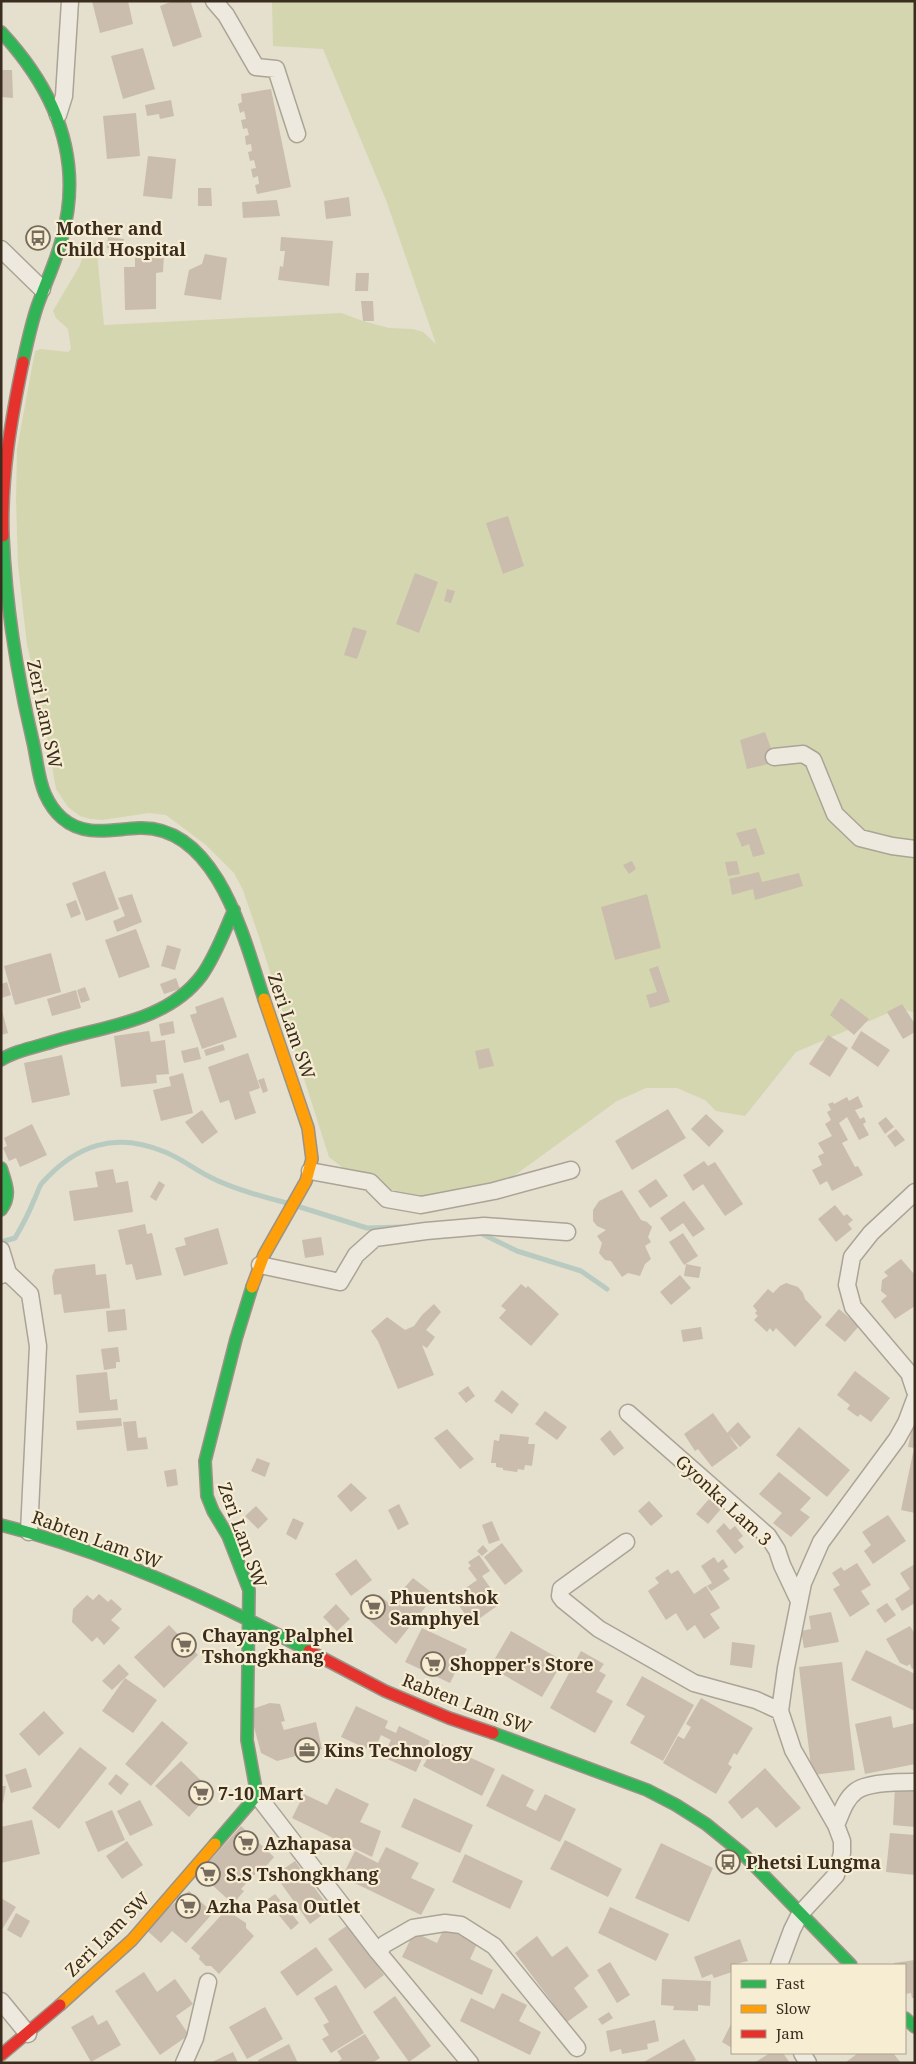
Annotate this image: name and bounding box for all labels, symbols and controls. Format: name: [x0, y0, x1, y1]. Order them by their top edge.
place label: Mother and Child Hospital: [56, 216, 187, 261]
bus stop icon: Mother and Child Hospital: [25, 225, 51, 251]
street label: Zeri Lam SW: [22, 657, 68, 771]
street label: Zeri Lam SW: [263, 970, 321, 1082]
street label: Gyonka Lam 3: [671, 1449, 777, 1551]
street label: Zeri Lam SW: [213, 1479, 273, 1591]
street label: Rabten Lam SW: [29, 1504, 165, 1574]
place label: Phuentshok Samphyel: [390, 1585, 499, 1630]
supermarket icon: Phuentshok Samphyel: [360, 1594, 386, 1620]
place label: Chayang Palphel Tshongkhang: [202, 1623, 354, 1668]
supermarket icon: Chayang Palphel Tshongkhang: [171, 1632, 197, 1658]
supermarket icon: Shopper's Store: [420, 1651, 446, 1677]
place label: Shopper's Store: [450, 1652, 593, 1676]
street label: Rabten Lam SW: [399, 1667, 535, 1739]
office icon: Kins Technology: [294, 1737, 320, 1763]
place label: Kins Technology: [324, 1738, 473, 1762]
supermarket icon: 7-10 Mart: [188, 1780, 214, 1806]
place label: 7-10 Mart: [218, 1781, 303, 1805]
supermarket icon: Azhapasa: [233, 1830, 259, 1856]
place label: Azhapasa: [264, 1831, 352, 1855]
bus stop icon: Phetsi Lungma: [715, 1849, 741, 1875]
place label: Phetsi Lungma: [746, 1850, 881, 1874]
supermarket icon: S.S Tshongkhang: [195, 1861, 221, 1887]
place label: S.S Tshongkhang: [226, 1862, 380, 1886]
street label: Zeri Lam SW: [59, 1886, 155, 1982]
supermarket icon: Azha Pasa Outlet: [175, 1893, 201, 1919]
place label: Azha Pasa Outlet: [206, 1894, 360, 1918]
legend: [731, 1964, 906, 2054]
text: Fast: [776, 1973, 805, 1993]
text: Slow: [776, 1998, 810, 2018]
text: Jam: [775, 2023, 804, 2043]

